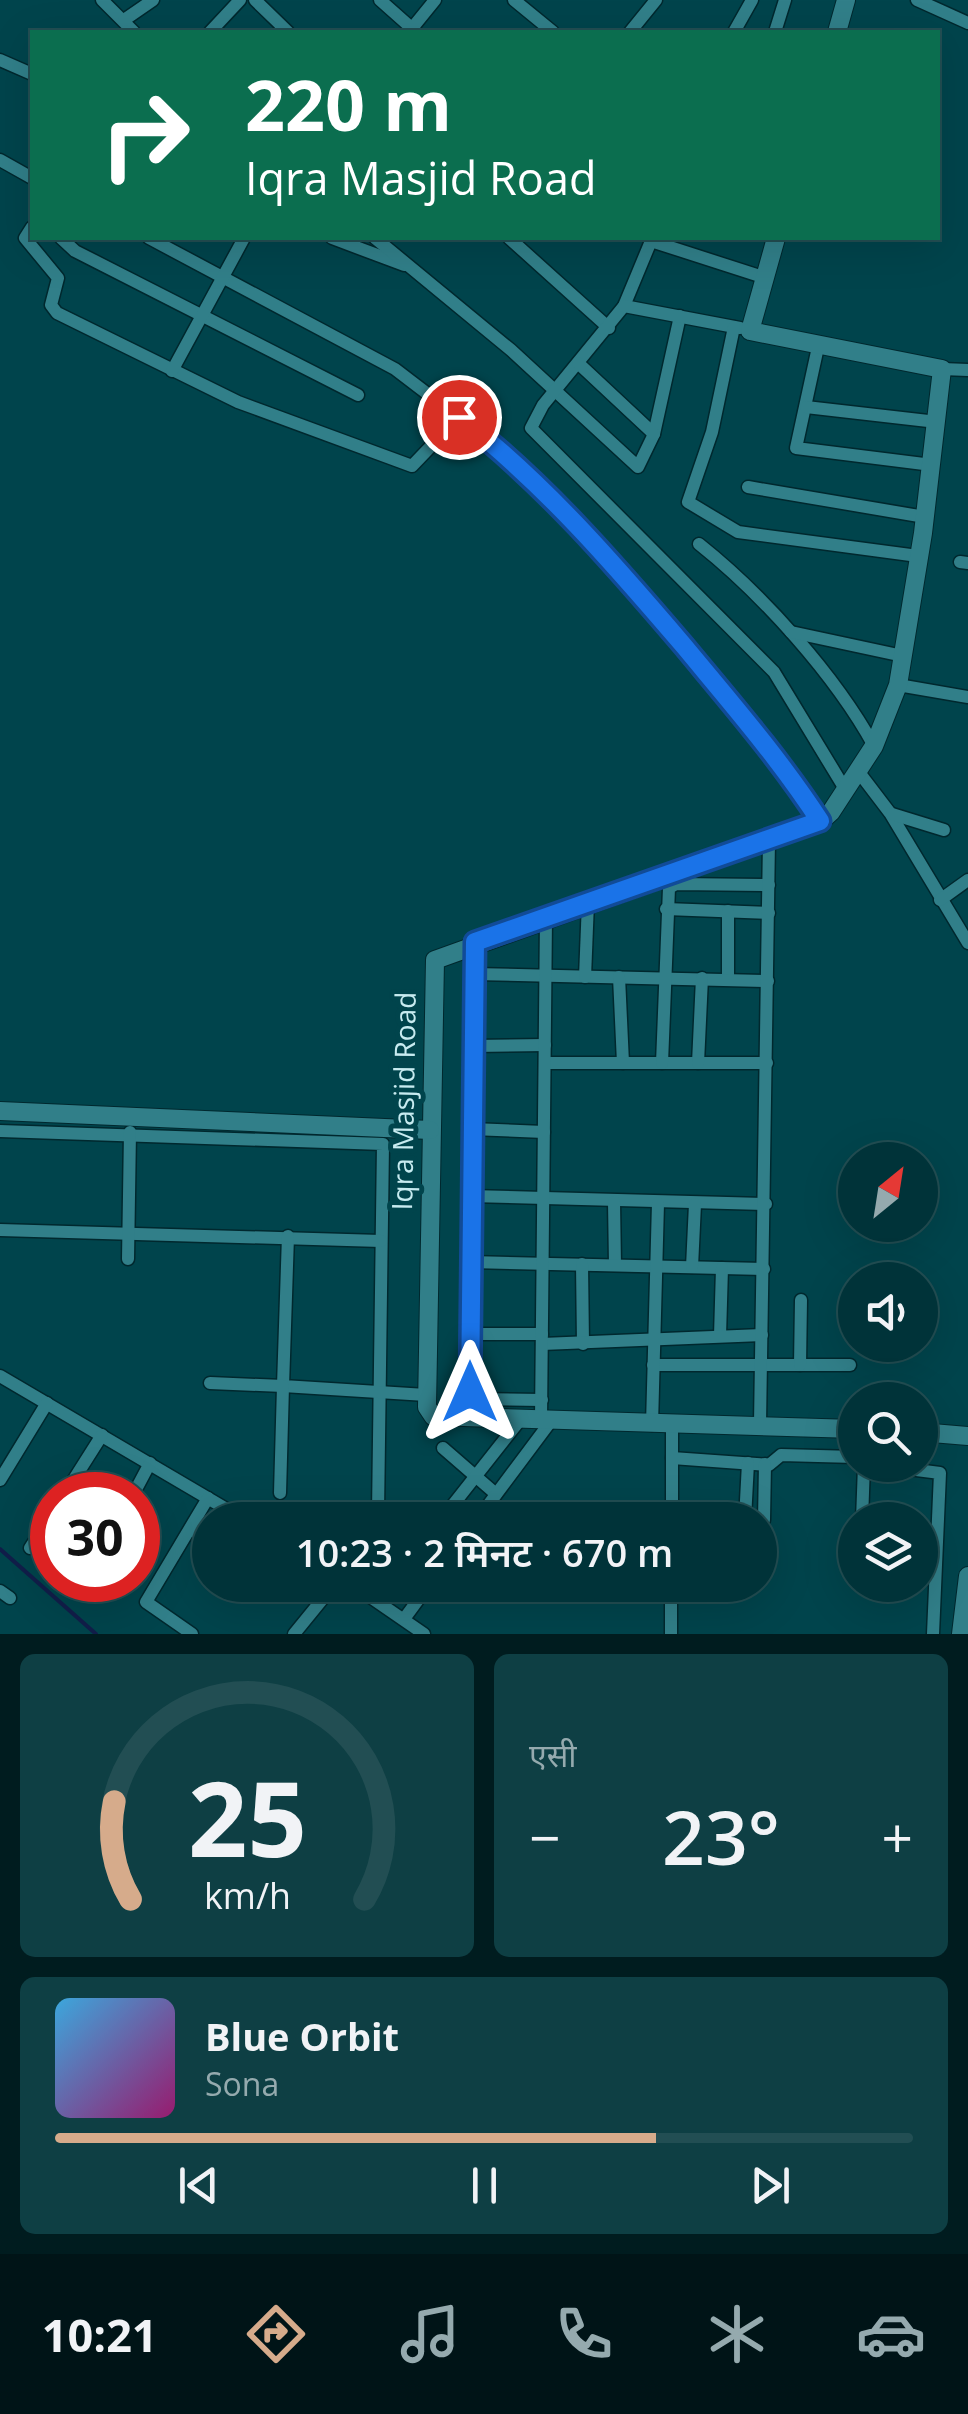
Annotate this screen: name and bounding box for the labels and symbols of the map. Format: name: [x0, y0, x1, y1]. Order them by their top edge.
pin: [417, 375, 502, 460]
street label: Iqra Masjid Road: [382, 991, 424, 1211]
north arrow: [838, 1142, 938, 1242]
position arrow: [418, 1340, 522, 1444]
speed limit sign: 30: [30, 1472, 160, 1602]

